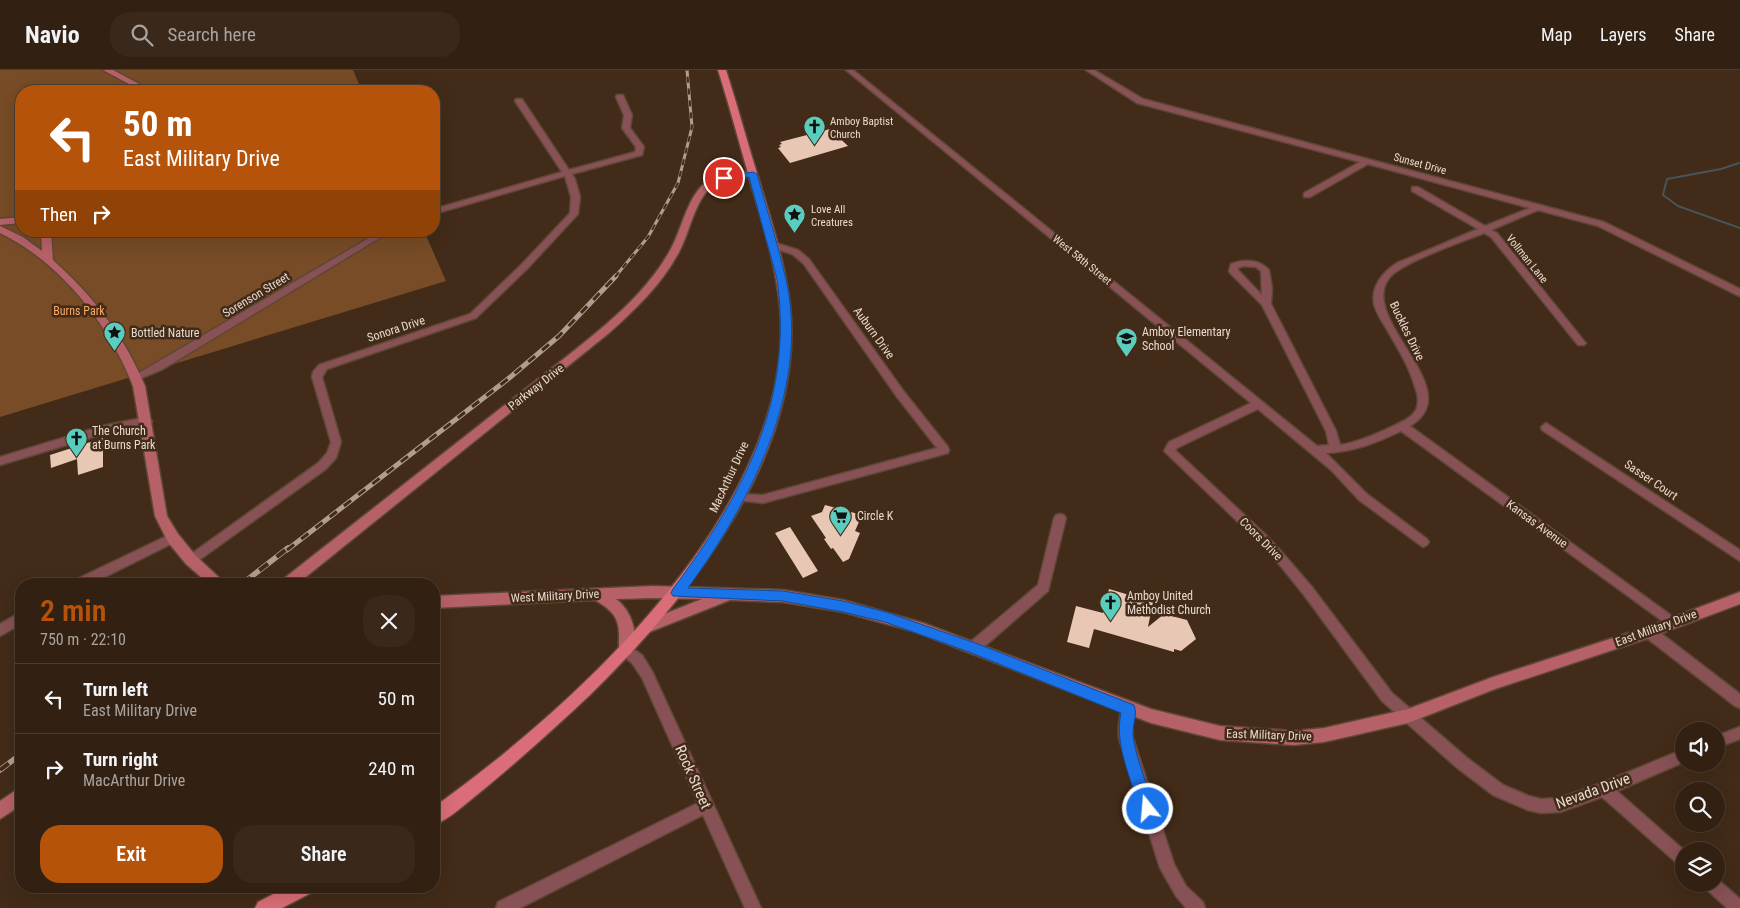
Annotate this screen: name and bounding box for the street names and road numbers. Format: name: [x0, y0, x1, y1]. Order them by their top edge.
street label: Sunset Drive: [1392, 151, 1448, 177]
street label: West 58th Street: [1050, 232, 1114, 288]
street label: Vollman Lane: [1503, 232, 1551, 286]
street label: Sorenson Street: [220, 269, 292, 320]
street label: Buckles Drive: [1387, 299, 1427, 363]
street label: Auburn Drive: [851, 304, 898, 362]
street label: Sonora Drive: [365, 313, 427, 345]
street label: Parkway Drive: [505, 361, 567, 413]
street label: MacArthur Drive: [706, 439, 752, 515]
street label: Sasser Court: [1622, 457, 1681, 503]
street label: Kansas Avenue: [1504, 497, 1571, 551]
street label: Coors Drive: [1237, 515, 1286, 564]
street label: West Military Drive: [510, 587, 600, 605]
street label: East Military Drive: [1613, 607, 1699, 649]
street label: East Military Drive: [1226, 727, 1312, 744]
street label: Rock Street: [671, 742, 715, 812]
street label: Nevada Drive: [1553, 769, 1633, 813]

